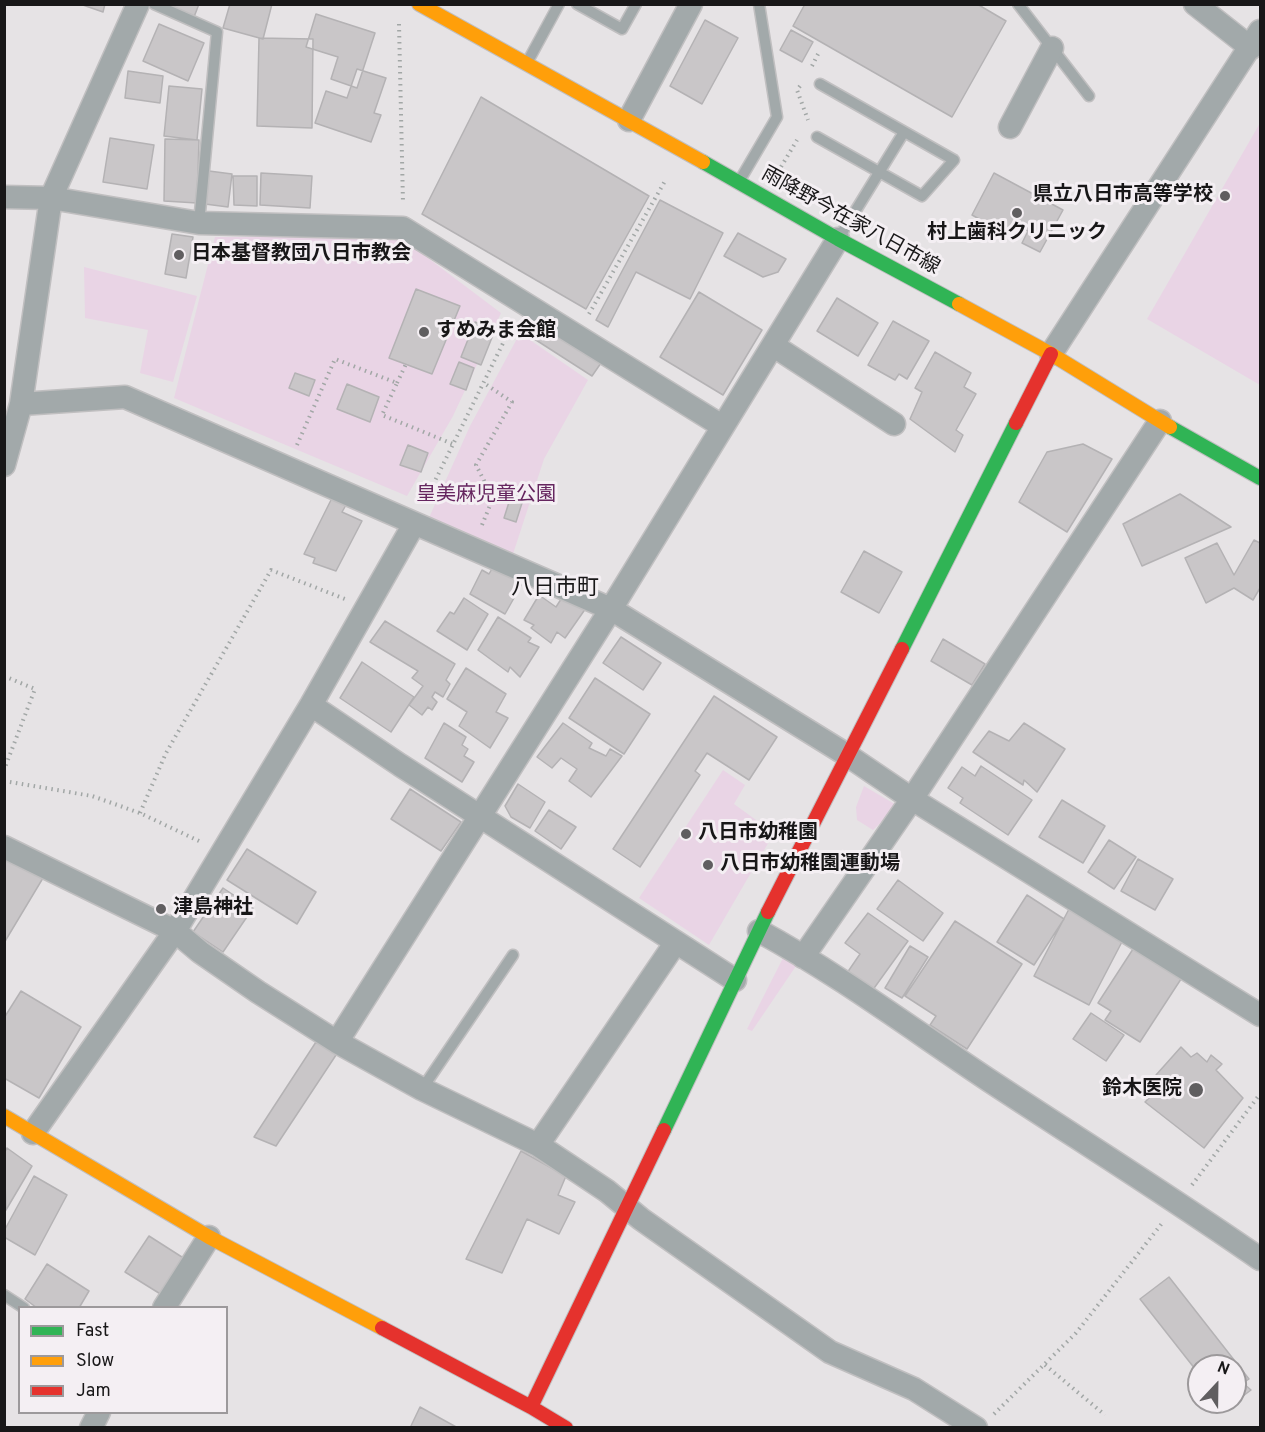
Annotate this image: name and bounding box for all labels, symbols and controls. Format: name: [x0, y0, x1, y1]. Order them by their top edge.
street label: 雨降野今在家八日市線: [757, 163, 943, 281]
place label: 県立八日市高等学校: [1033, 184, 1213, 208]
marker: 県立八日市高等学校: [1218, 189, 1232, 203]
marker: 村上歯科クリニック: [1010, 206, 1024, 220]
place label: 村上歯科クリニック: [927, 222, 1107, 246]
place label: 日本基督教団八日市教会: [191, 243, 411, 267]
marker: 日本基督教団八日市教会: [172, 248, 186, 262]
place label: すめみま会館: [436, 320, 556, 344]
marker: すめみま会館: [417, 325, 431, 339]
park label: 皇美麻児童公園: [416, 484, 556, 508]
district label: 八日市町: [511, 577, 599, 603]
place label: 八日市幼稚園: [698, 822, 818, 846]
marker: 八日市幼稚園: [679, 827, 693, 841]
place label: 八日市幼稚園運動場: [720, 853, 900, 877]
marker: 八日市幼稚園運動場: [701, 858, 715, 872]
place label: 津島神社: [173, 897, 253, 921]
marker: 津島神社: [154, 902, 168, 916]
place label: 鈴木医院: [1102, 1078, 1182, 1102]
marker: 鈴木医院: [1187, 1081, 1205, 1099]
legend: [18, 1306, 228, 1414]
text: Fast: [76, 1320, 109, 1343]
text: Slow: [76, 1350, 114, 1373]
north arrow: [1187, 1354, 1247, 1414]
text: N: [1214, 1358, 1232, 1381]
text: Jam: [76, 1380, 111, 1403]

